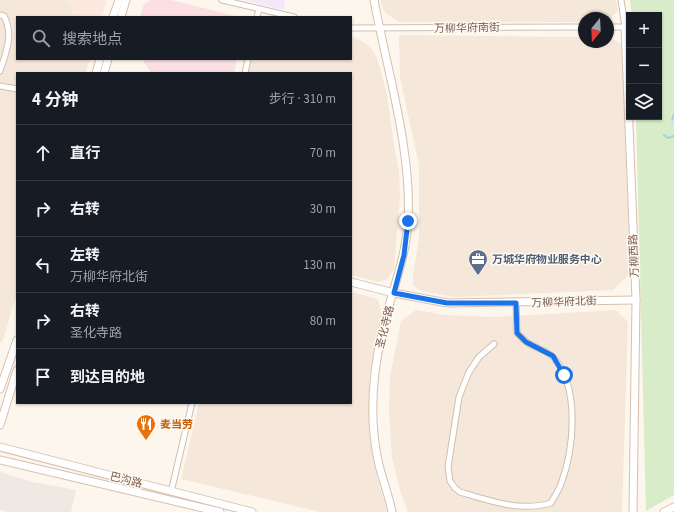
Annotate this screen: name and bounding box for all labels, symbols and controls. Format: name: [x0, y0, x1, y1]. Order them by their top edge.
north arrow: [578, 12, 614, 48]
map controls: [626, 12, 662, 120]
button: +: [626, 12, 662, 48]
search box: [16, 16, 352, 60]
street label: 万柳华府南街: [434, 20, 500, 36]
icon: search: [30, 27, 52, 49]
text: 搜索地点: [62, 29, 122, 50]
button: −: [626, 48, 662, 84]
button: layers: [626, 84, 662, 120]
text: 4 分钟: [32, 88, 78, 112]
text: 步行 · 310 m: [269, 90, 336, 108]
icon: ahead: [32, 142, 54, 164]
text: 直行: [70, 143, 100, 164]
text: 70 m: [310, 144, 336, 162]
icon: right: [32, 198, 54, 220]
text: 右转: [70, 199, 100, 220]
text: 30 m: [310, 200, 336, 218]
route end: [399, 212, 417, 230]
street label: 万柳西路: [626, 234, 642, 278]
text: 左转: [70, 245, 100, 266]
office icon: 万城华府物业服务中心: [467, 248, 489, 276]
place label: 万城华府物业服务中心: [492, 252, 602, 267]
icon: left: [32, 254, 54, 276]
text: 130 m: [303, 256, 336, 274]
text: 万柳华府北街: [70, 268, 148, 286]
street label: 万柳华府北街: [531, 293, 597, 311]
text: 右转: [70, 301, 100, 322]
street label: 圣化寺路: [372, 304, 398, 350]
icon: right: [32, 310, 54, 332]
text: 80 m: [310, 312, 336, 330]
text: 圣化寺路: [70, 324, 122, 342]
icon: arrive: [32, 366, 54, 388]
route start: [555, 366, 573, 384]
text: 到达目的地: [70, 367, 145, 388]
restaurant icon: 麦当劳: [135, 413, 157, 441]
place label: 麦当劳: [160, 417, 193, 432]
street label: 巴沟路: [108, 469, 144, 491]

